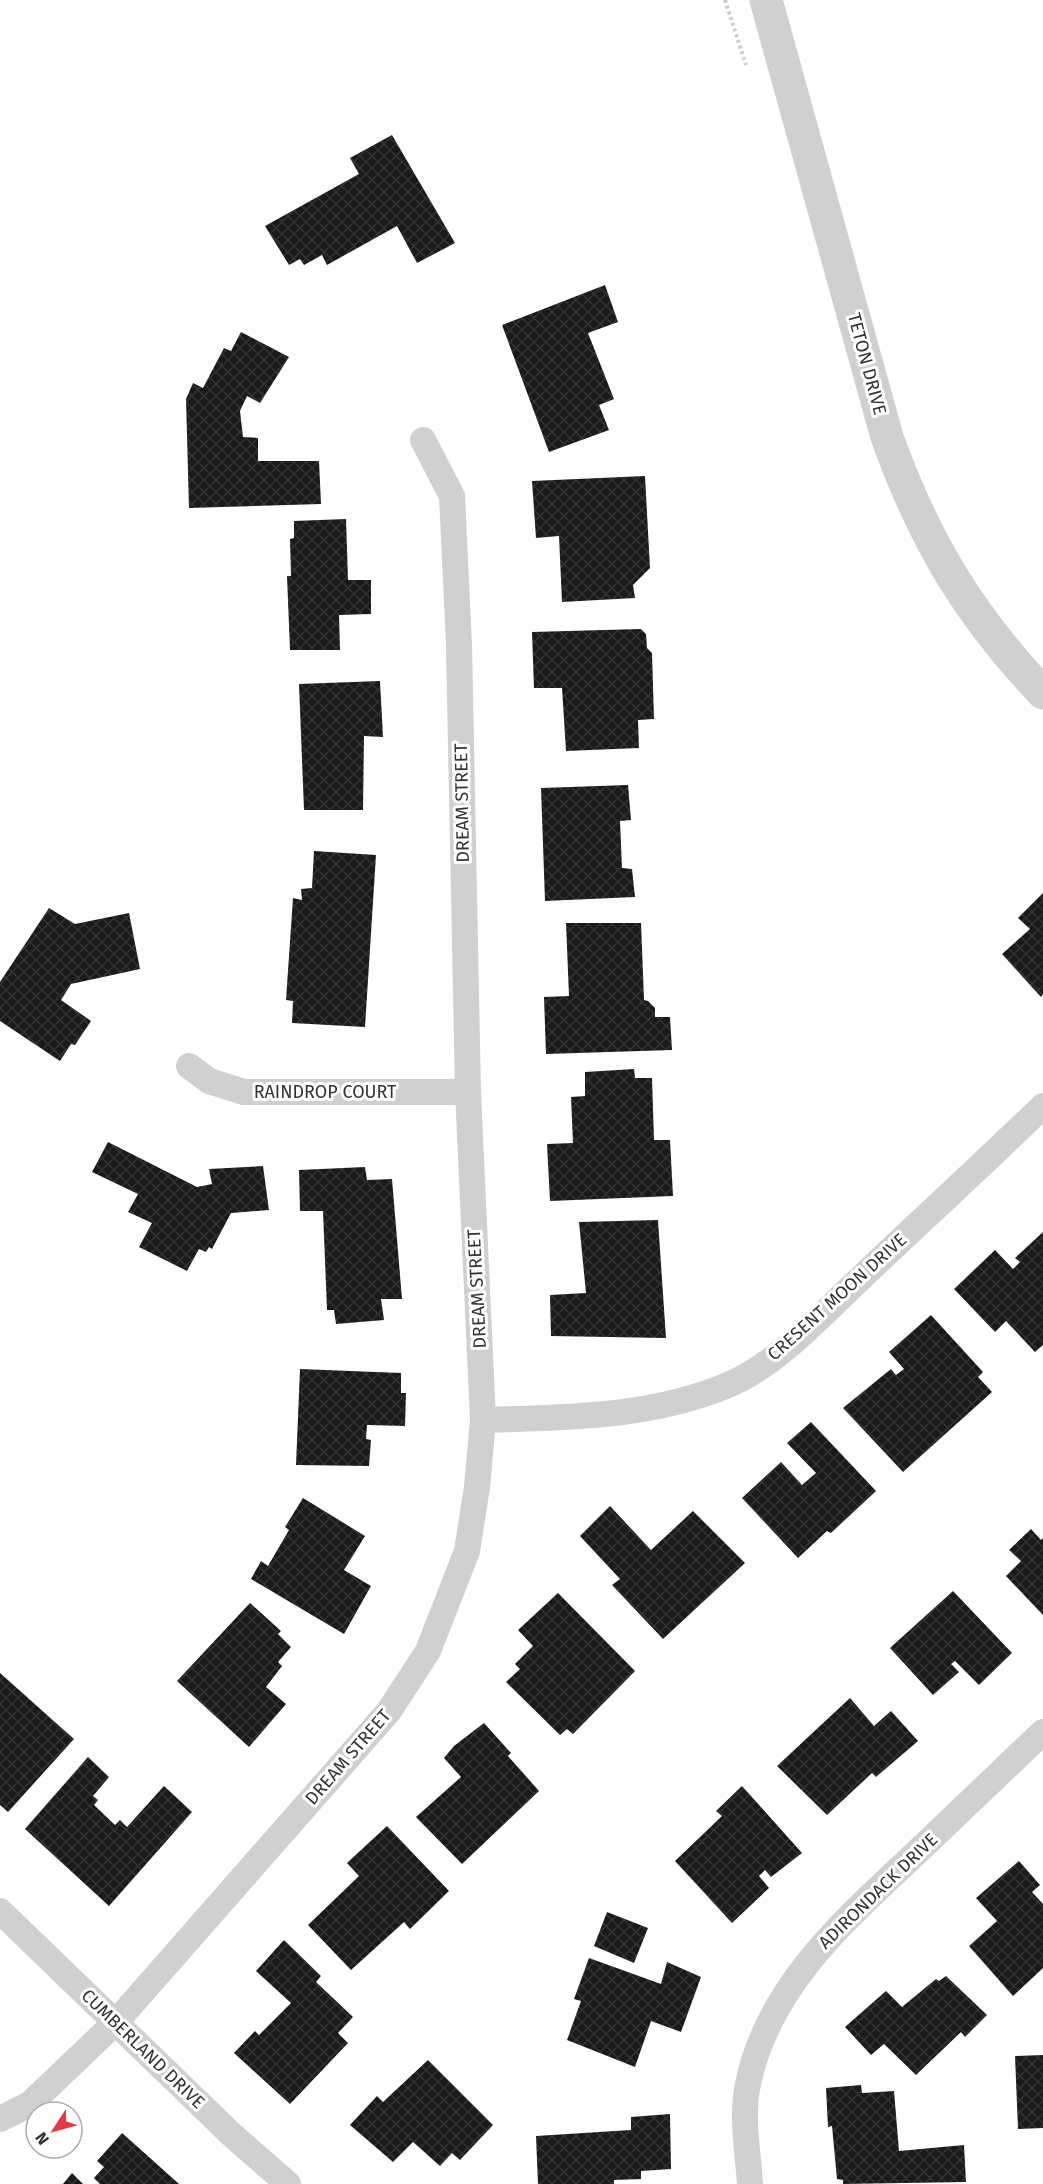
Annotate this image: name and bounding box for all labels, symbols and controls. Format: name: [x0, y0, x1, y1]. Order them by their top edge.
street label: TETON DRIVE: [843, 311, 891, 417]
street label: DREAM STREET: [450, 742, 474, 863]
street label: RAINDROP COURT: [254, 1081, 397, 1103]
street label: DREAM STREET: [463, 1228, 491, 1349]
street label: CRESENT MOON DRIVE: [763, 1229, 911, 1365]
street label: DREAM STREET: [301, 1704, 396, 1809]
street label: ADIRONDACK DRIVE: [814, 1829, 942, 1953]
street label: CUMBERLAND DRIVE: [77, 1985, 209, 2113]
north arrow: [24, 2100, 84, 2160]
text: N: [31, 2129, 53, 2148]

